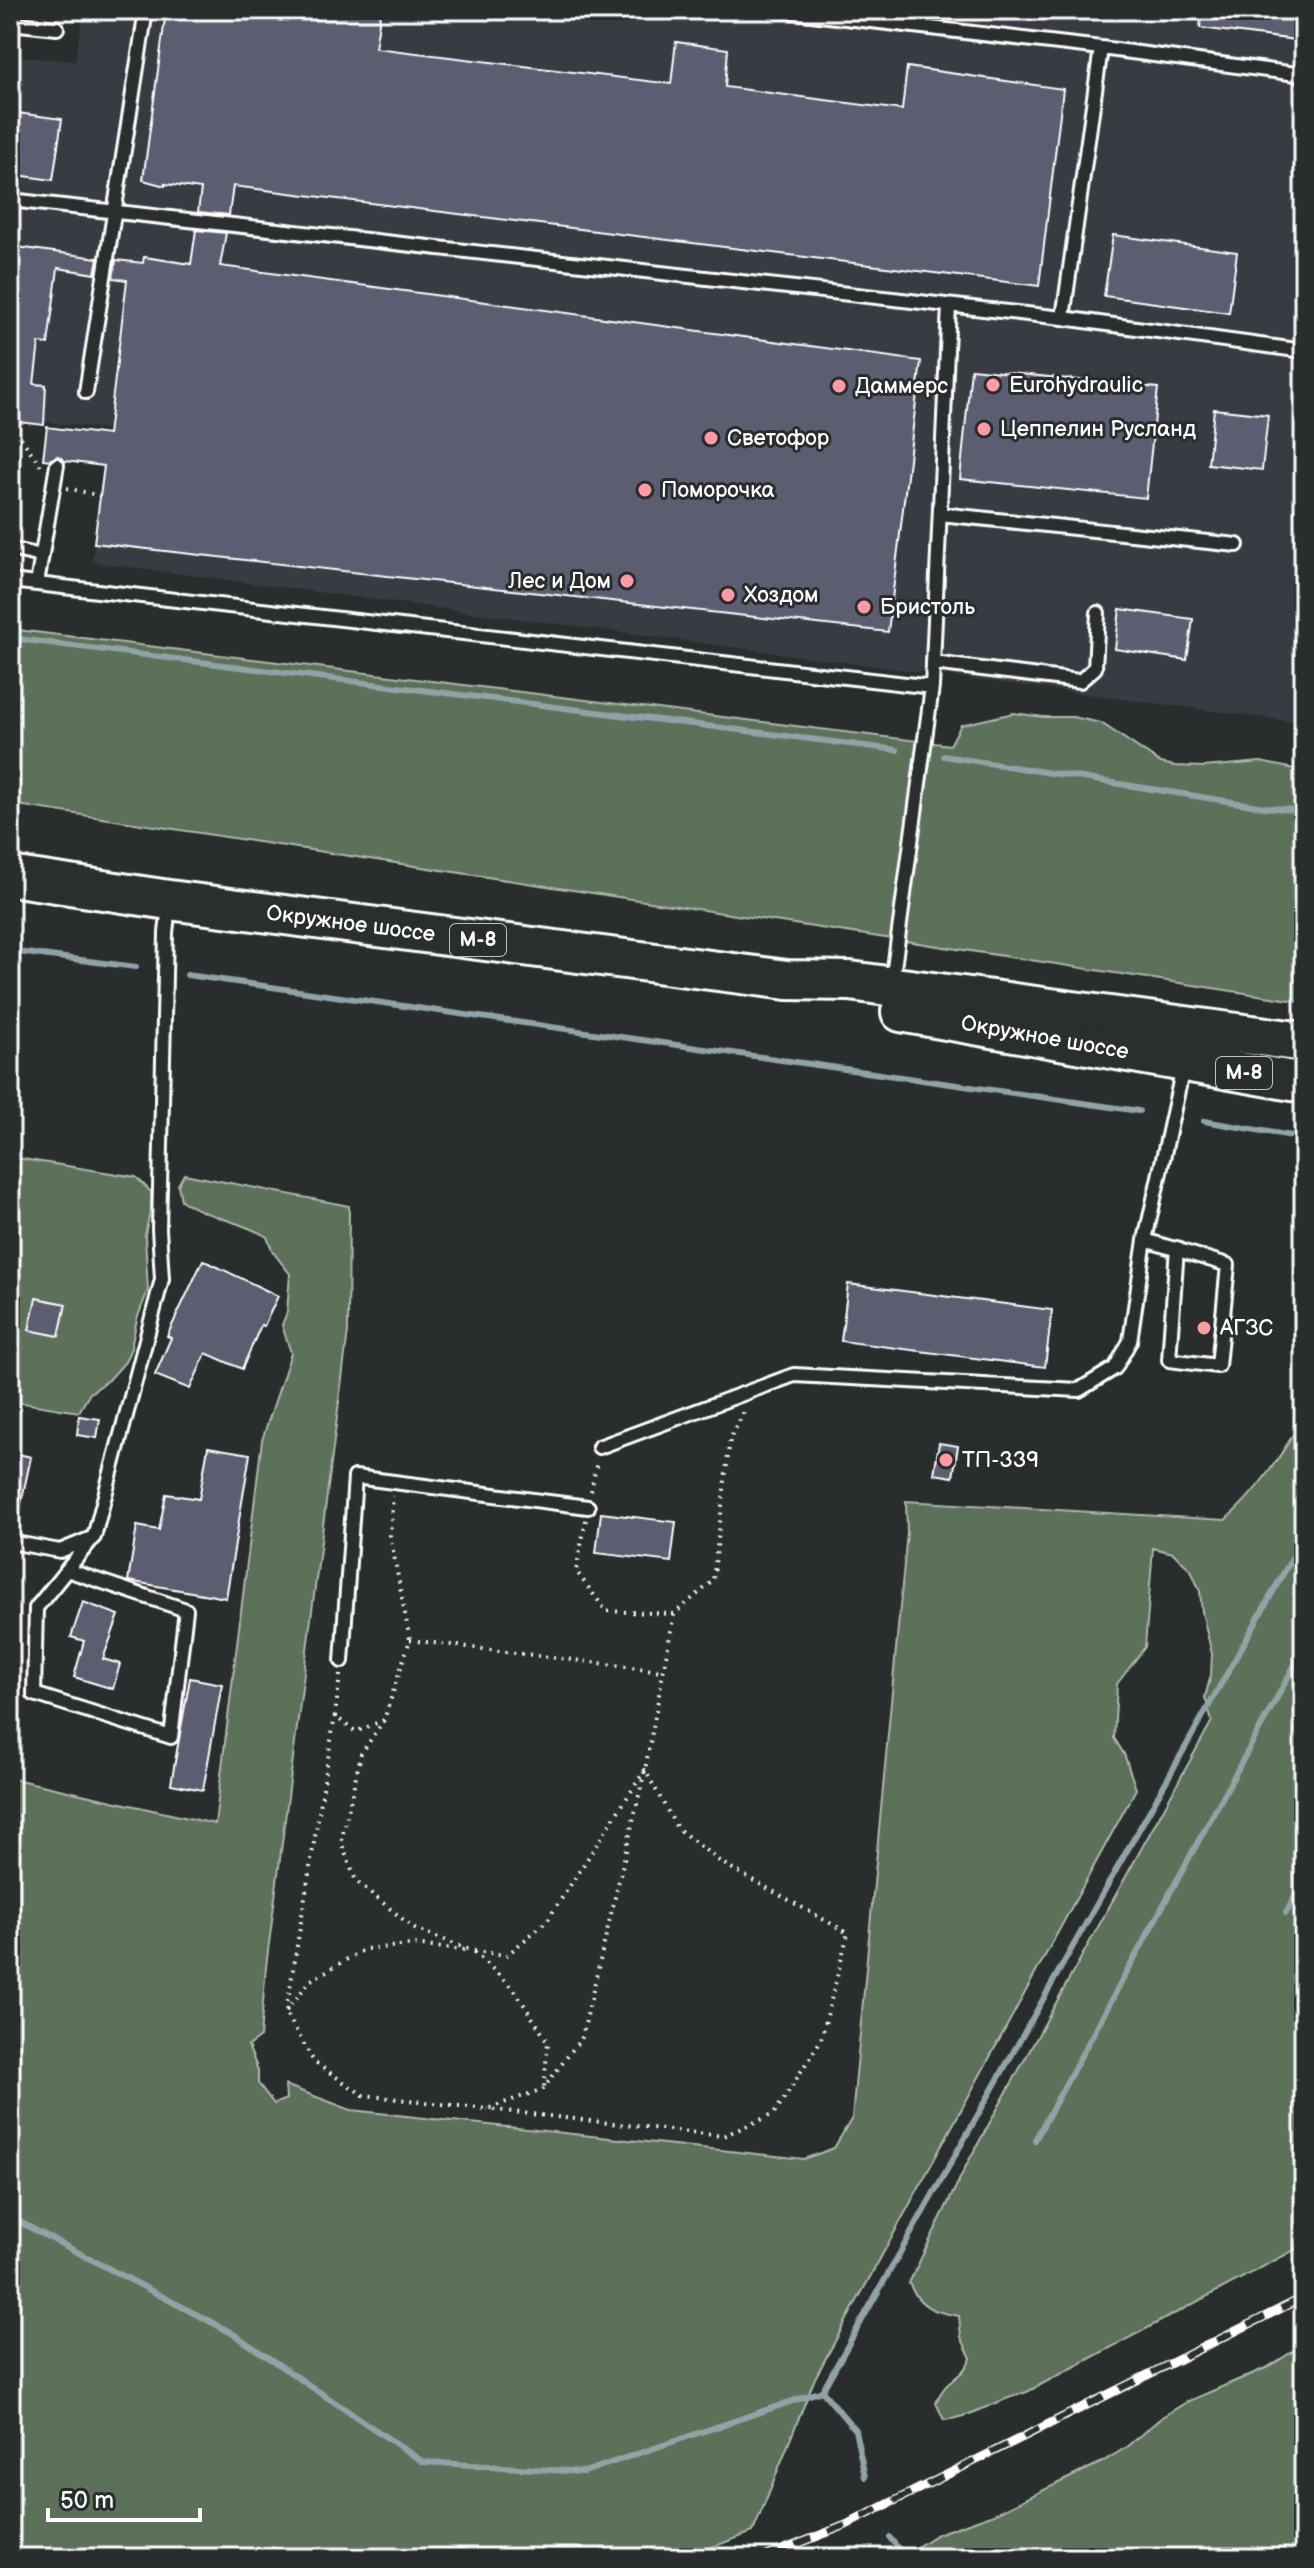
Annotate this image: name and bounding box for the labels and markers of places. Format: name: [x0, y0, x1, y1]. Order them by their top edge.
place label: Eurohydraulic: [1009, 372, 1143, 399]
place label: Даммерс: [855, 373, 948, 400]
marker: Eurohydraulic: [984, 376, 1002, 394]
marker: Даммерс: [830, 377, 848, 395]
place label: Цеппелин Русланд: [1000, 416, 1196, 443]
marker: Цеппелин Русланд: [975, 420, 993, 438]
place label: Светофор: [727, 425, 830, 452]
marker: Светофор: [702, 429, 720, 447]
place label: Поморочка: [661, 477, 775, 504]
marker: Поморочка: [636, 481, 654, 499]
place label: Лес и Дом: [507, 568, 611, 595]
marker: Лес и Дом: [618, 572, 636, 590]
place label: Хоздом: [744, 582, 819, 609]
marker: Хоздом: [719, 586, 737, 604]
place label: Бристоль: [880, 594, 975, 621]
marker: Бристоль: [855, 598, 873, 616]
place label: АГЗС: [1219, 1315, 1273, 1342]
marker: АГЗС: [1195, 1319, 1213, 1337]
place label: ТП-339: [962, 1447, 1039, 1474]
marker: ТП-339: [937, 1451, 955, 1469]

